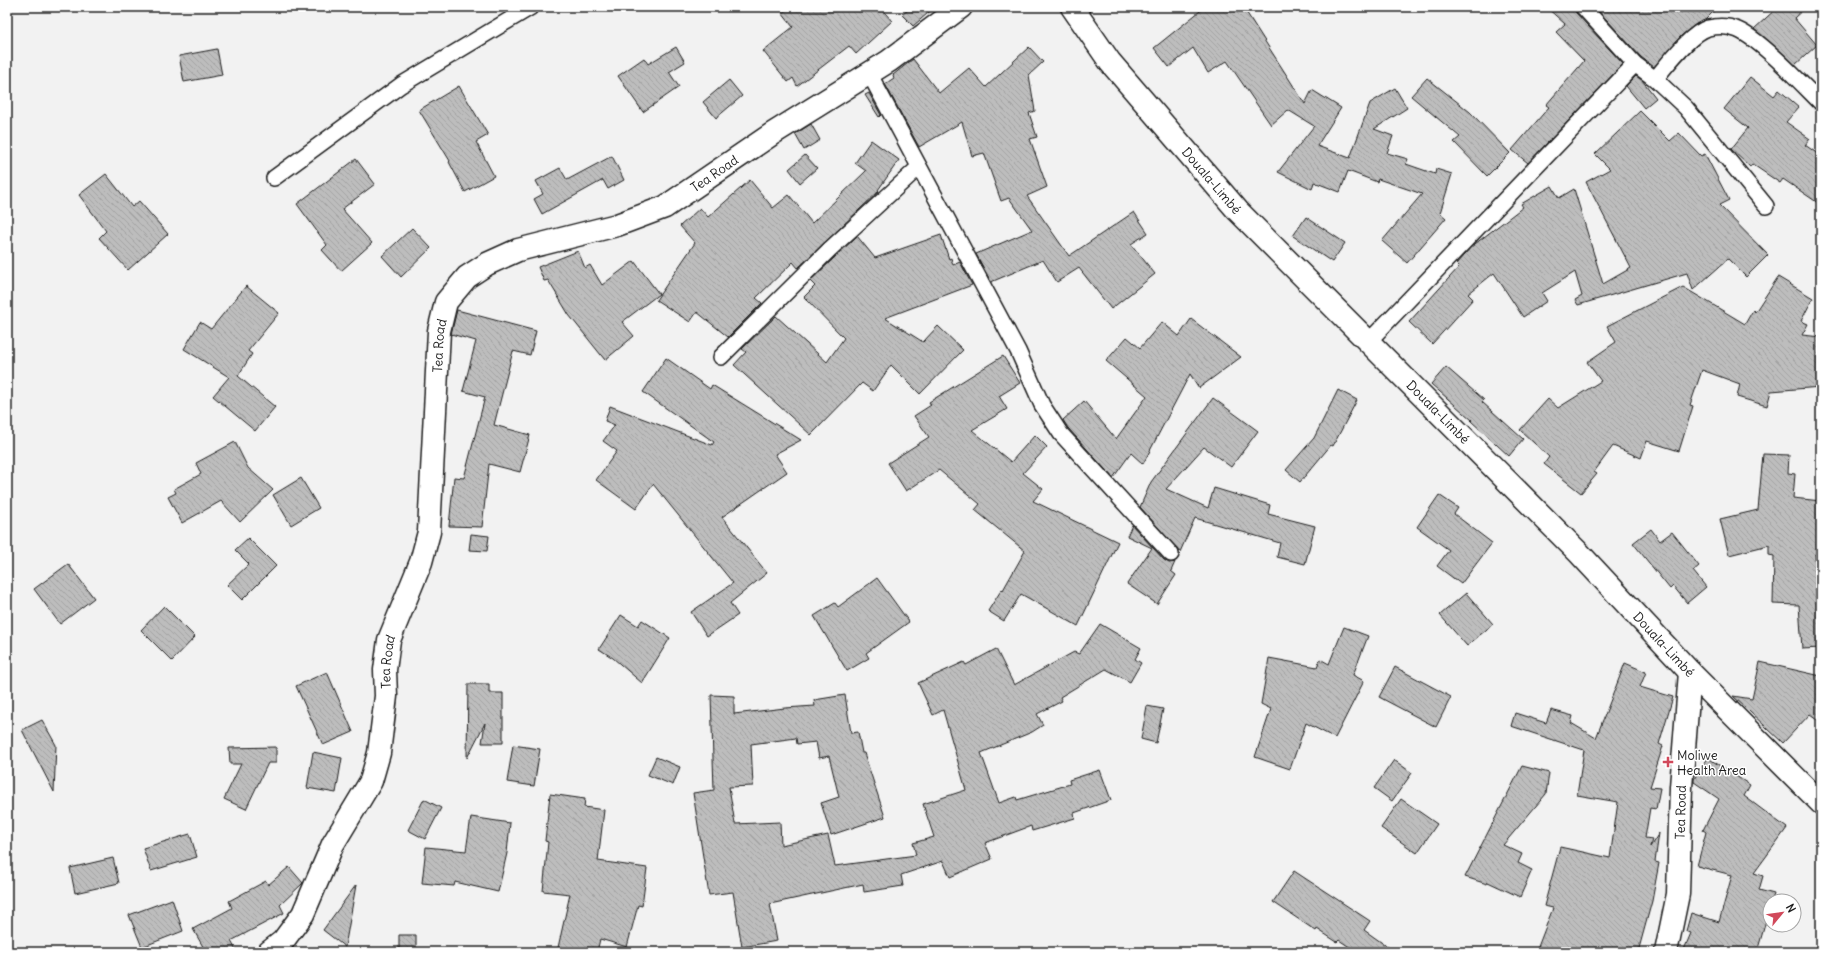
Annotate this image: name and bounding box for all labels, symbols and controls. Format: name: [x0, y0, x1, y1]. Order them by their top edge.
street label: Douala-Limbé: [1178, 144, 1245, 218]
street label: Tea Road: [688, 151, 742, 196]
street label: Tea Road: [429, 317, 451, 373]
street label: Douala-Limbé: [1403, 377, 1473, 448]
street label: Douala-Limbé: [1629, 608, 1698, 681]
street label: Tea Road: [377, 632, 399, 689]
place label: Moliwe Health Area: [1677, 747, 1746, 779]
marker: Moliwe Health Area: [1662, 756, 1674, 768]
street label: Tea Road: [1672, 785, 1690, 839]
north arrow: [1762, 893, 1802, 933]
text: N: [1783, 901, 1799, 915]

